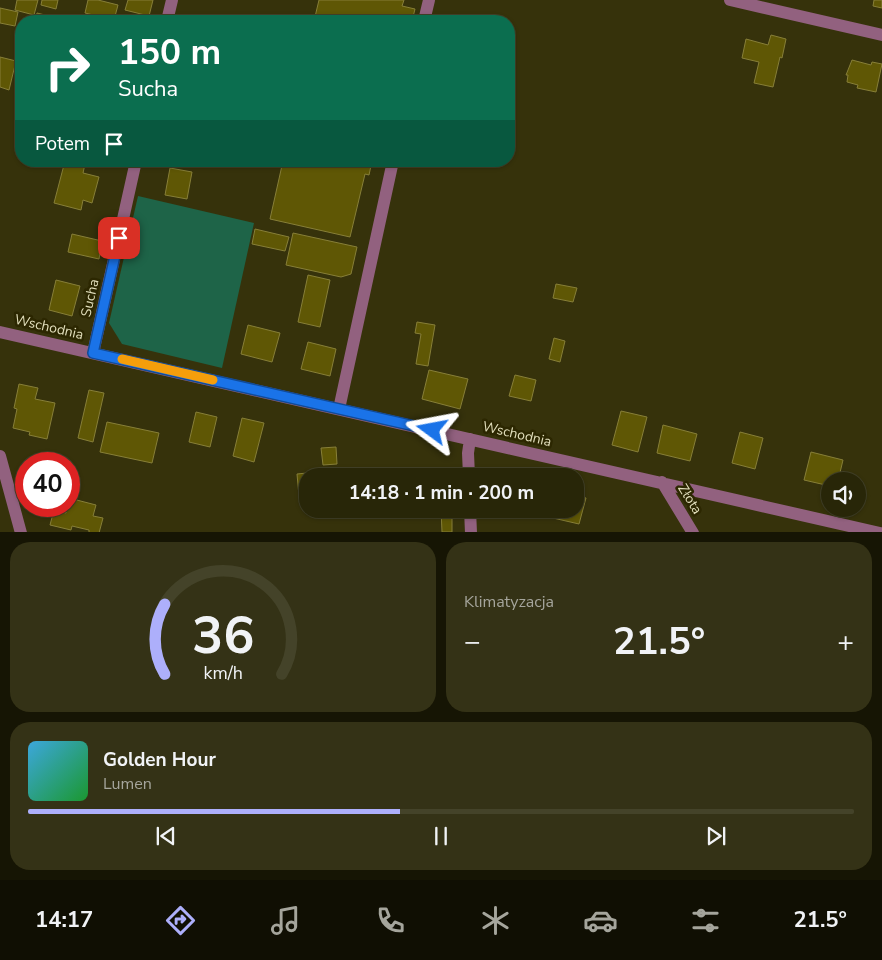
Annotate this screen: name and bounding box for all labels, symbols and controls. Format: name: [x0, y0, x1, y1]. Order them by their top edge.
text: 150 m: [118, 29, 221, 76]
icon: right: [35, 35, 100, 100]
text: Sucha: [118, 74, 178, 104]
icon: arrive: [100, 130, 128, 158]
text: Potem: [35, 131, 90, 157]
pin: [98, 217, 140, 259]
icon: arrive: [105, 224, 133, 252]
street label: Sucha: [76, 277, 104, 319]
street label: Wschodnia: [13, 310, 85, 344]
position arrow: [405, 403, 457, 455]
street label: Wschodnia: [481, 417, 553, 451]
speed limit sign: 40: [15, 452, 80, 517]
map controls: [821, 472, 866, 517]
button: sound: [821, 472, 866, 517]
text: 14:18 · 1 min · 200 m: [349, 480, 534, 506]
street label: Złota: [673, 480, 707, 518]
text: Klimatyzacja: [464, 591, 554, 613]
text: 36: [192, 600, 254, 671]
text: 21.5°: [613, 616, 705, 667]
text: −: [464, 623, 481, 661]
text: +: [837, 623, 854, 661]
text: km/h: [203, 661, 243, 685]
text: Golden Hour: [103, 747, 216, 773]
text: Lumen: [103, 773, 152, 795]
icon: previous: [152, 822, 180, 850]
icon: pause: [427, 822, 455, 850]
icon: next: [702, 822, 730, 850]
icon: directions: [163, 903, 198, 938]
icon: music: [268, 903, 303, 938]
icon: phone: [373, 903, 408, 938]
icon: climate: [478, 903, 513, 938]
icon: car: [583, 903, 618, 938]
icon: filters: [688, 903, 723, 938]
text: 14:17: [35, 905, 93, 935]
text: 21.5°: [794, 905, 847, 935]

